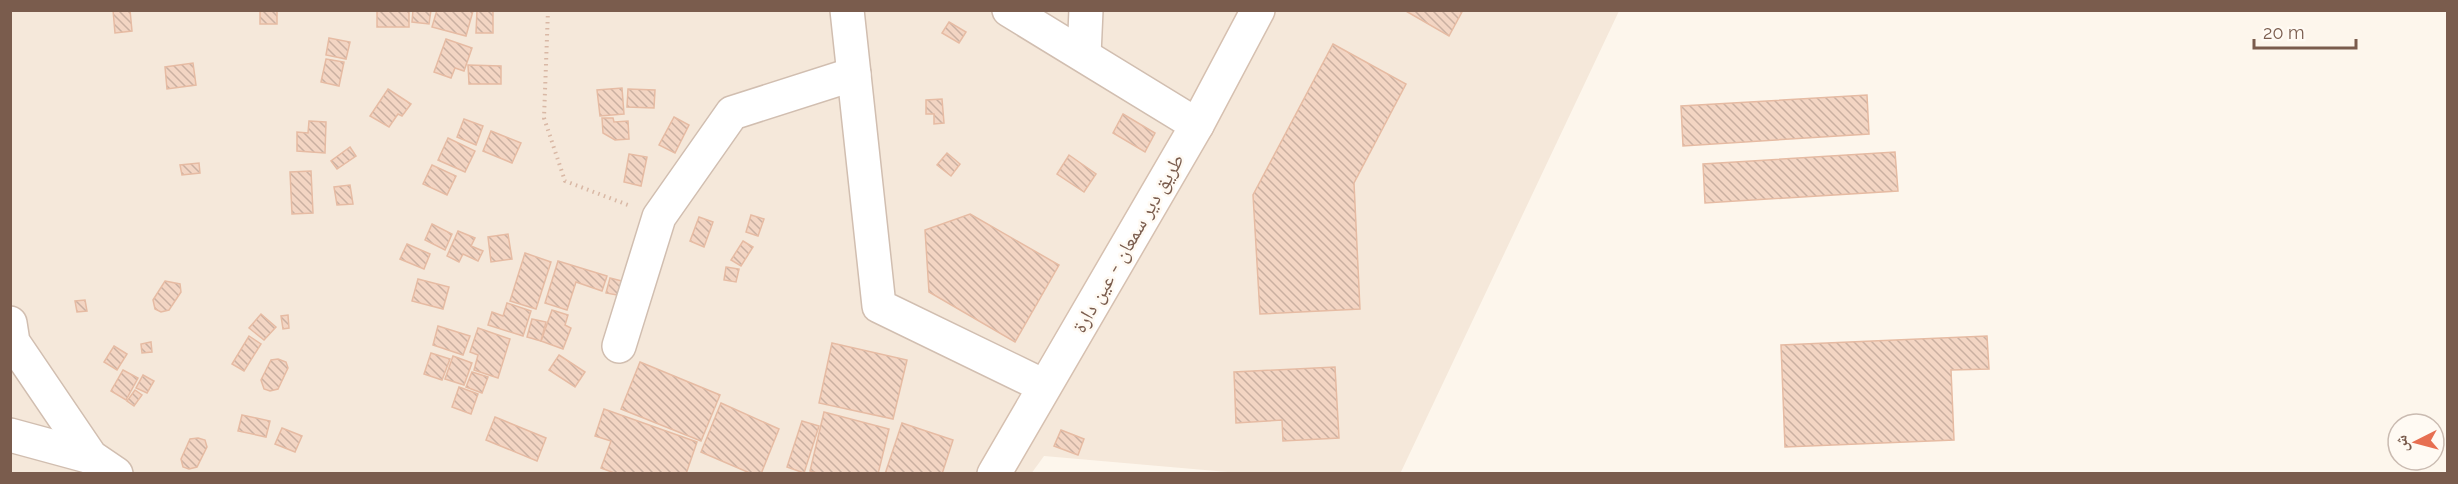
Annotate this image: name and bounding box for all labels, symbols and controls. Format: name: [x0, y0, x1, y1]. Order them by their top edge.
scale bar: [2254, 12, 2356, 50]
text: 20 m: [2263, 22, 2305, 43]
street label: طريق دير سمعان - عين دارة: [1067, 149, 1189, 337]
north arrow: [2386, 412, 2446, 472]
text: ش: [2391, 434, 2412, 453]

